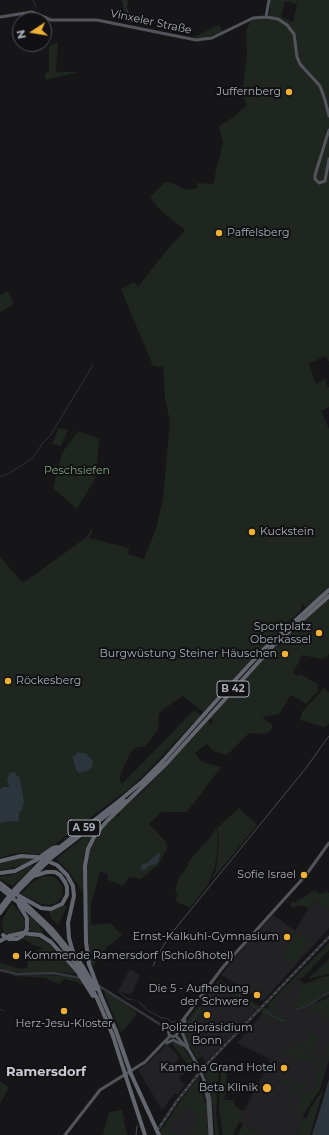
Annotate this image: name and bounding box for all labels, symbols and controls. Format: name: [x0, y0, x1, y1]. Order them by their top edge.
street label: Vinxeler Straße: [109, 7, 193, 37]
north arrow: [12, 12, 52, 52]
text: N: [13, 28, 29, 40]
place label: Juffernberg: [216, 85, 281, 99]
marker: Juffernberg: [284, 87, 294, 97]
place label: Paffelsberg: [227, 226, 289, 240]
marker: Paffelsberg: [214, 228, 224, 238]
park label: Peschsiefen: [44, 464, 110, 478]
place label: Kuckstein: [260, 525, 314, 539]
marker: Kuckstein: [247, 527, 257, 537]
place label: Sportplatz Oberkassel: [250, 620, 311, 646]
marker: Sportplatz Oberkassel: [314, 628, 324, 638]
place label: Burgwüstung Steiner Häuschen: [100, 647, 277, 661]
marker: Burgwüstung Steiner Häuschen: [280, 649, 290, 659]
place label: Röckesberg: [16, 674, 81, 688]
marker: Röckesberg: [3, 676, 13, 686]
road number: B 42: [217, 681, 249, 697]
road number: A 59: [68, 820, 100, 836]
place label: Sofie Israel: [237, 868, 296, 882]
marker: Sofie Israel: [299, 870, 309, 880]
place label: Ernst-Kalkuhl-Gymnasium: [133, 930, 279, 944]
marker: Ernst-Kalkuhl-Gymnasium: [282, 932, 292, 942]
place label: Kommende Ramersdorf (Schloßhotel): [24, 949, 234, 963]
marker: Kommende Ramersdorf (Schloßhotel): [11, 951, 21, 961]
place label: Die 5 - Aufhebung der Schwere: [148, 982, 249, 1008]
marker: Die 5 - Aufhebung der Schwere: [252, 990, 262, 1000]
marker: Herz-Jesu-Kloster: [59, 1006, 69, 1016]
marker: Polizeipräsidium Bonn: [202, 1010, 212, 1020]
place label: Herz-Jesu-Kloster: [16, 1017, 112, 1031]
place label: Polizeipräsidium Bonn: [161, 1021, 253, 1047]
place label: Kameha Grand Hotel: [160, 1061, 276, 1075]
marker: Kameha Grand Hotel: [279, 1063, 289, 1073]
district label: Ramersdorf: [6, 1064, 86, 1080]
place label: Beta Klinik: [199, 1081, 258, 1095]
marker: Beta Klinik: [261, 1082, 273, 1094]

